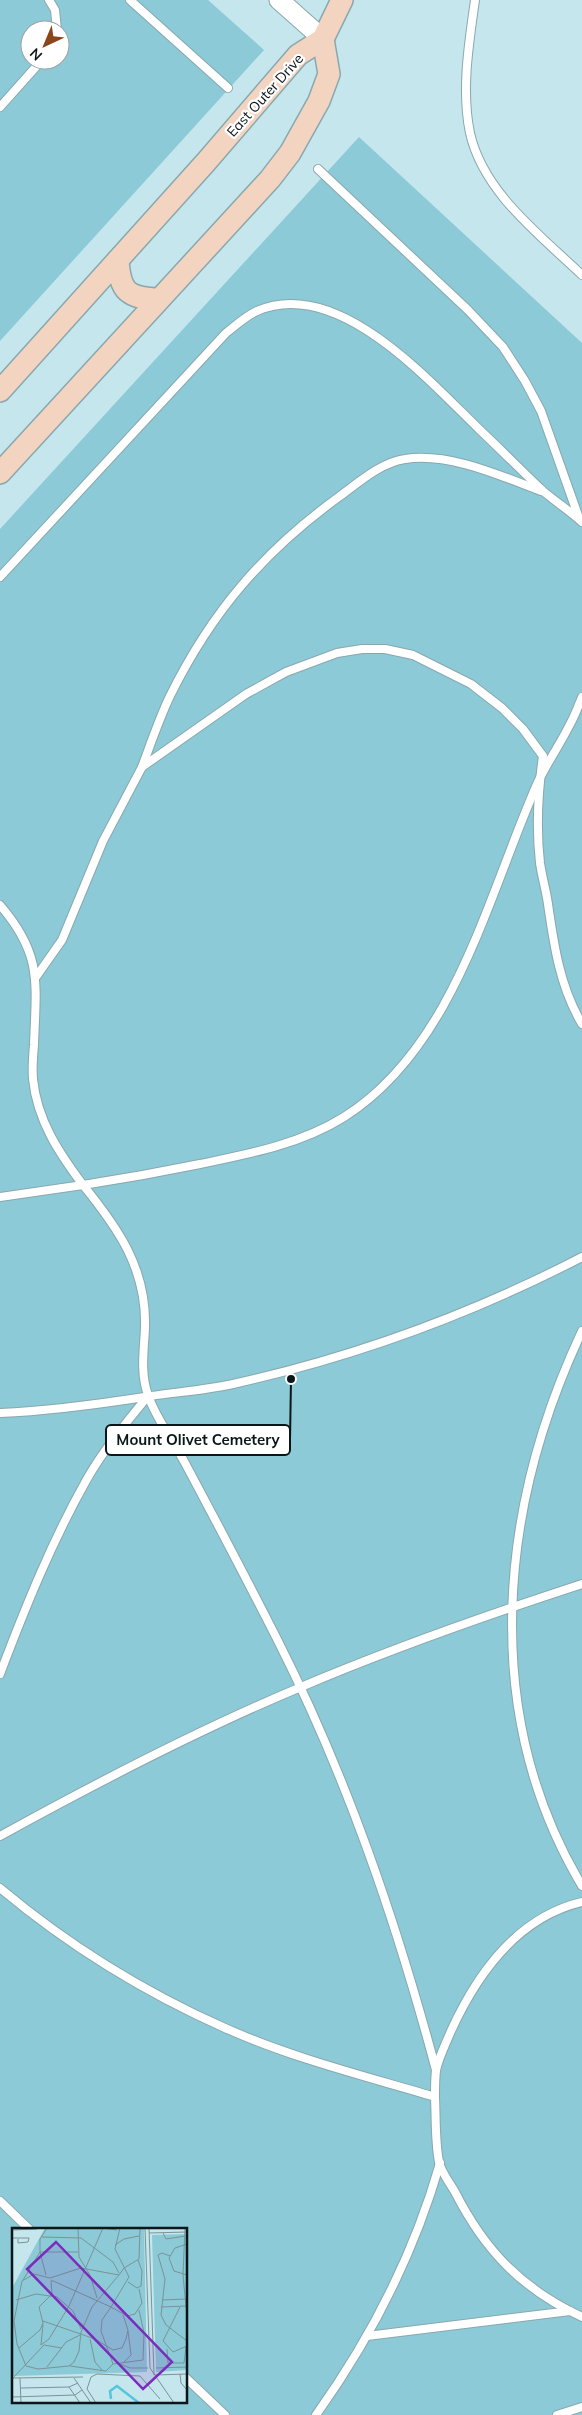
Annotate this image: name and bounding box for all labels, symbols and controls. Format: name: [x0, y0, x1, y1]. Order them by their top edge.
north arrow: [20, 20, 70, 70]
text: N: [26, 44, 46, 64]
street label: East Outer Drive: [223, 50, 307, 140]
callout: Mount Olivet Cemetery: [106, 1425, 290, 1455]
text: Mount Olivet Cemetery: [116, 1430, 281, 1449]
inset map: [12, 2228, 188, 2402]

